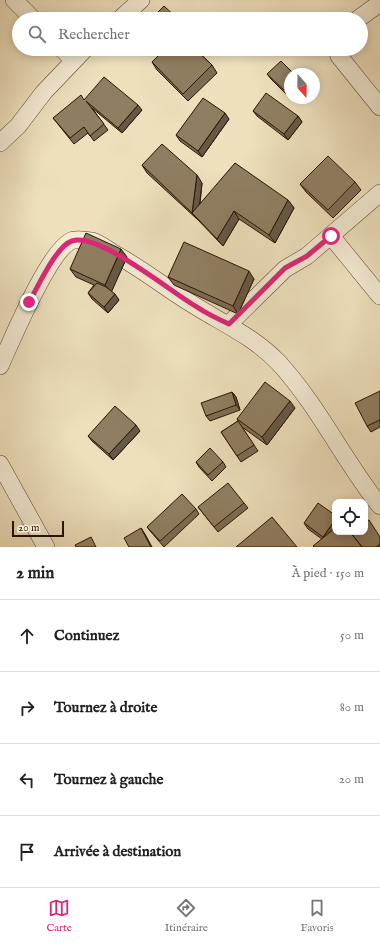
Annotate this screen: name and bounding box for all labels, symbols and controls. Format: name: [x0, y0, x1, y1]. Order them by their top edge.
search box: [12, 12, 368, 56]
icon: search: [26, 23, 48, 45]
text: Rechercher: [58, 25, 130, 44]
north arrow: [284, 68, 320, 104]
route start: [322, 227, 340, 245]
route end: [20, 293, 38, 311]
map controls: [332, 499, 368, 535]
button: locate: [332, 499, 368, 535]
scale bar: [12, 519, 64, 538]
text: 20 m: [18, 521, 39, 535]
text: 2 min: [16, 563, 54, 584]
text: À pied · 150 m: [292, 565, 364, 582]
icon: ahead: [16, 625, 38, 647]
text: Continuez: [54, 626, 119, 645]
text: 50 m: [340, 627, 364, 644]
icon: right: [16, 697, 38, 719]
text: Tournez à droite: [54, 698, 157, 717]
text: 80 m: [340, 699, 364, 716]
icon: left: [16, 769, 38, 791]
text: Tournez à gauche: [54, 770, 163, 789]
text: 20 m: [339, 771, 364, 788]
icon: arrive: [16, 841, 38, 863]
text: Arrivée à destination: [54, 842, 181, 861]
tab: Carte: [46, 897, 72, 935]
tab: Itinéraire: [165, 897, 208, 935]
tab: Favoris: [301, 897, 334, 935]

